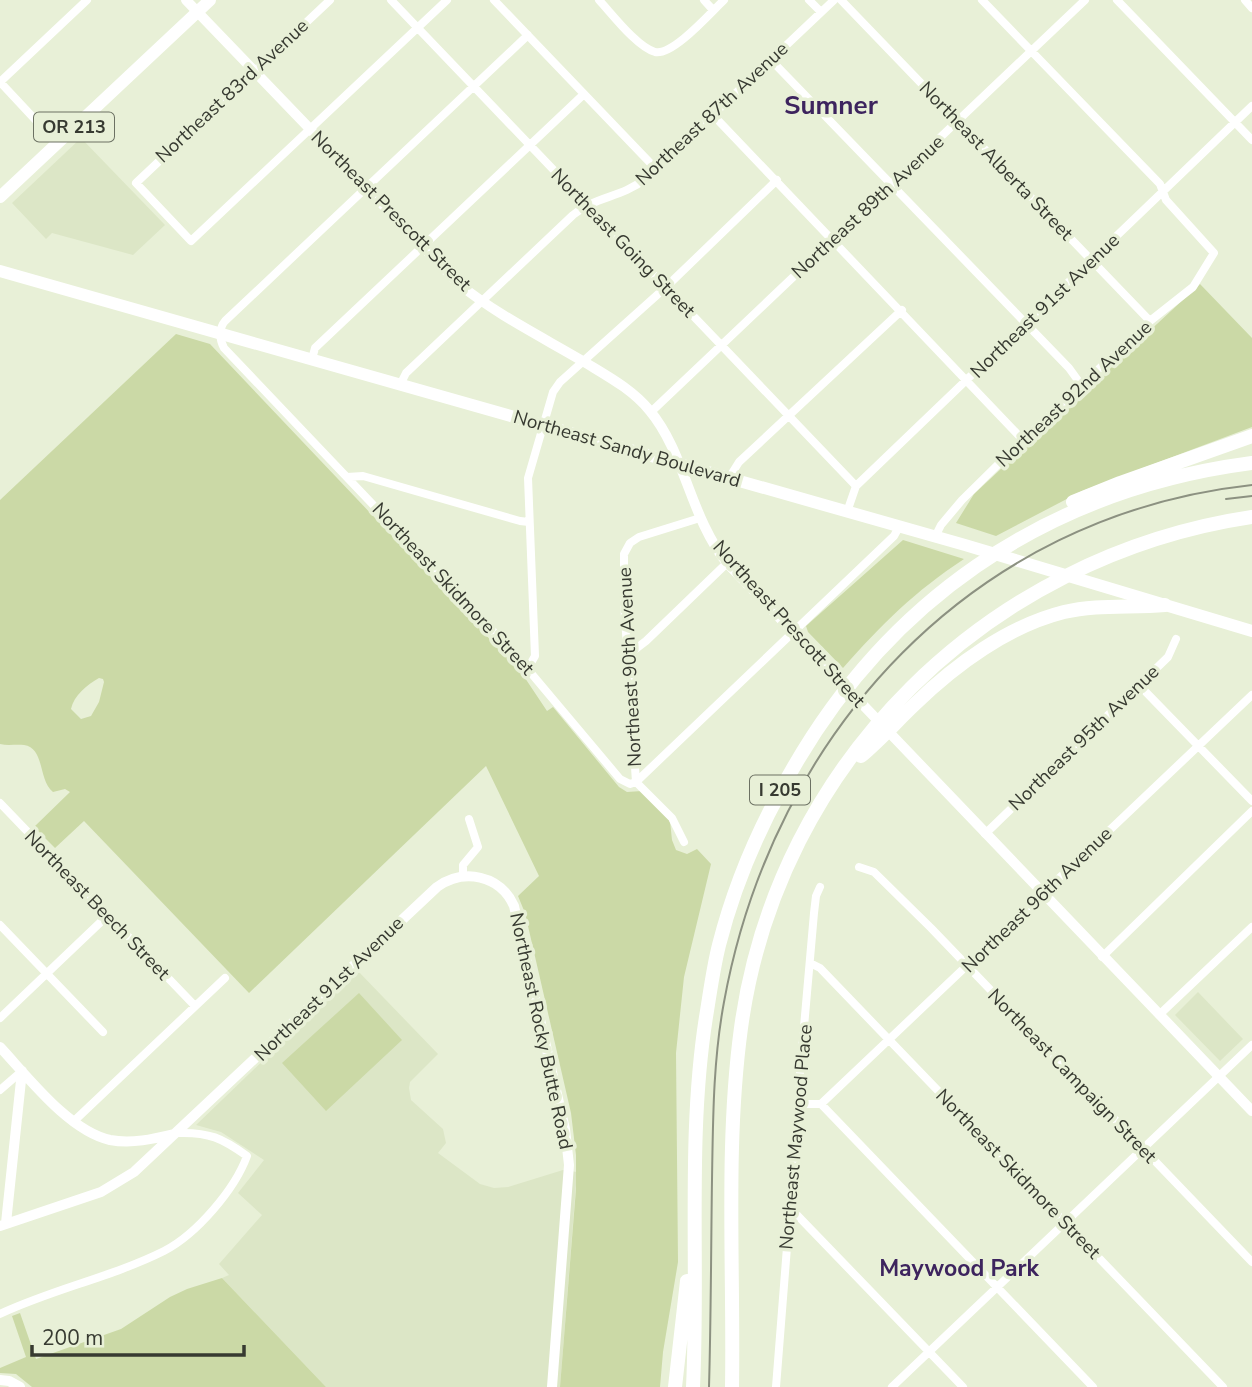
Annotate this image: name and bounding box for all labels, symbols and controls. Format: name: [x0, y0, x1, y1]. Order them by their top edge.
street label: Northeast 83rd Avenue: [150, 13, 314, 169]
street label: Northeast 87th Avenue: [630, 36, 794, 192]
street label: Northeast Alberta Street: [913, 76, 1079, 246]
district label: Sumner: [784, 88, 879, 123]
road number: OR 213: [34, 112, 114, 142]
street label: Northeast Prescott Street: [305, 125, 477, 297]
street label: Northeast 89th Avenue: [786, 129, 950, 285]
street label: Northeast Going Street: [545, 163, 701, 323]
street label: Northeast 91st Avenue: [965, 228, 1125, 384]
street label: Northeast 92nd Avenue: [990, 315, 1158, 473]
street label: Northeast Sandy Boulevard: [510, 404, 744, 494]
street label: Northeast Skidmore Street: [366, 497, 540, 681]
street label: Northeast Prescott Street: [707, 535, 871, 713]
street label: Northeast 90th Avenue: [612, 566, 648, 768]
street label: Northeast 95th Avenue: [1003, 659, 1165, 817]
road number: I 205: [750, 776, 810, 804]
street label: Northeast 96th Avenue: [956, 821, 1118, 979]
street label: Northeast Beech Street: [18, 824, 176, 986]
street label: Northeast Rocky Butte Road: [503, 910, 579, 1152]
street label: Northeast 91st Avenue: [249, 911, 409, 1067]
street label: Northeast Campaign Street: [982, 983, 1163, 1169]
street label: Northeast Maywood Place: [773, 1023, 819, 1251]
street label: Northeast Skidmore Street: [930, 1083, 1106, 1265]
district label: Maywood Park: [879, 1253, 1040, 1284]
scale bar: [32, 1314, 243, 1358]
text: 200 m: [42, 1324, 103, 1352]

